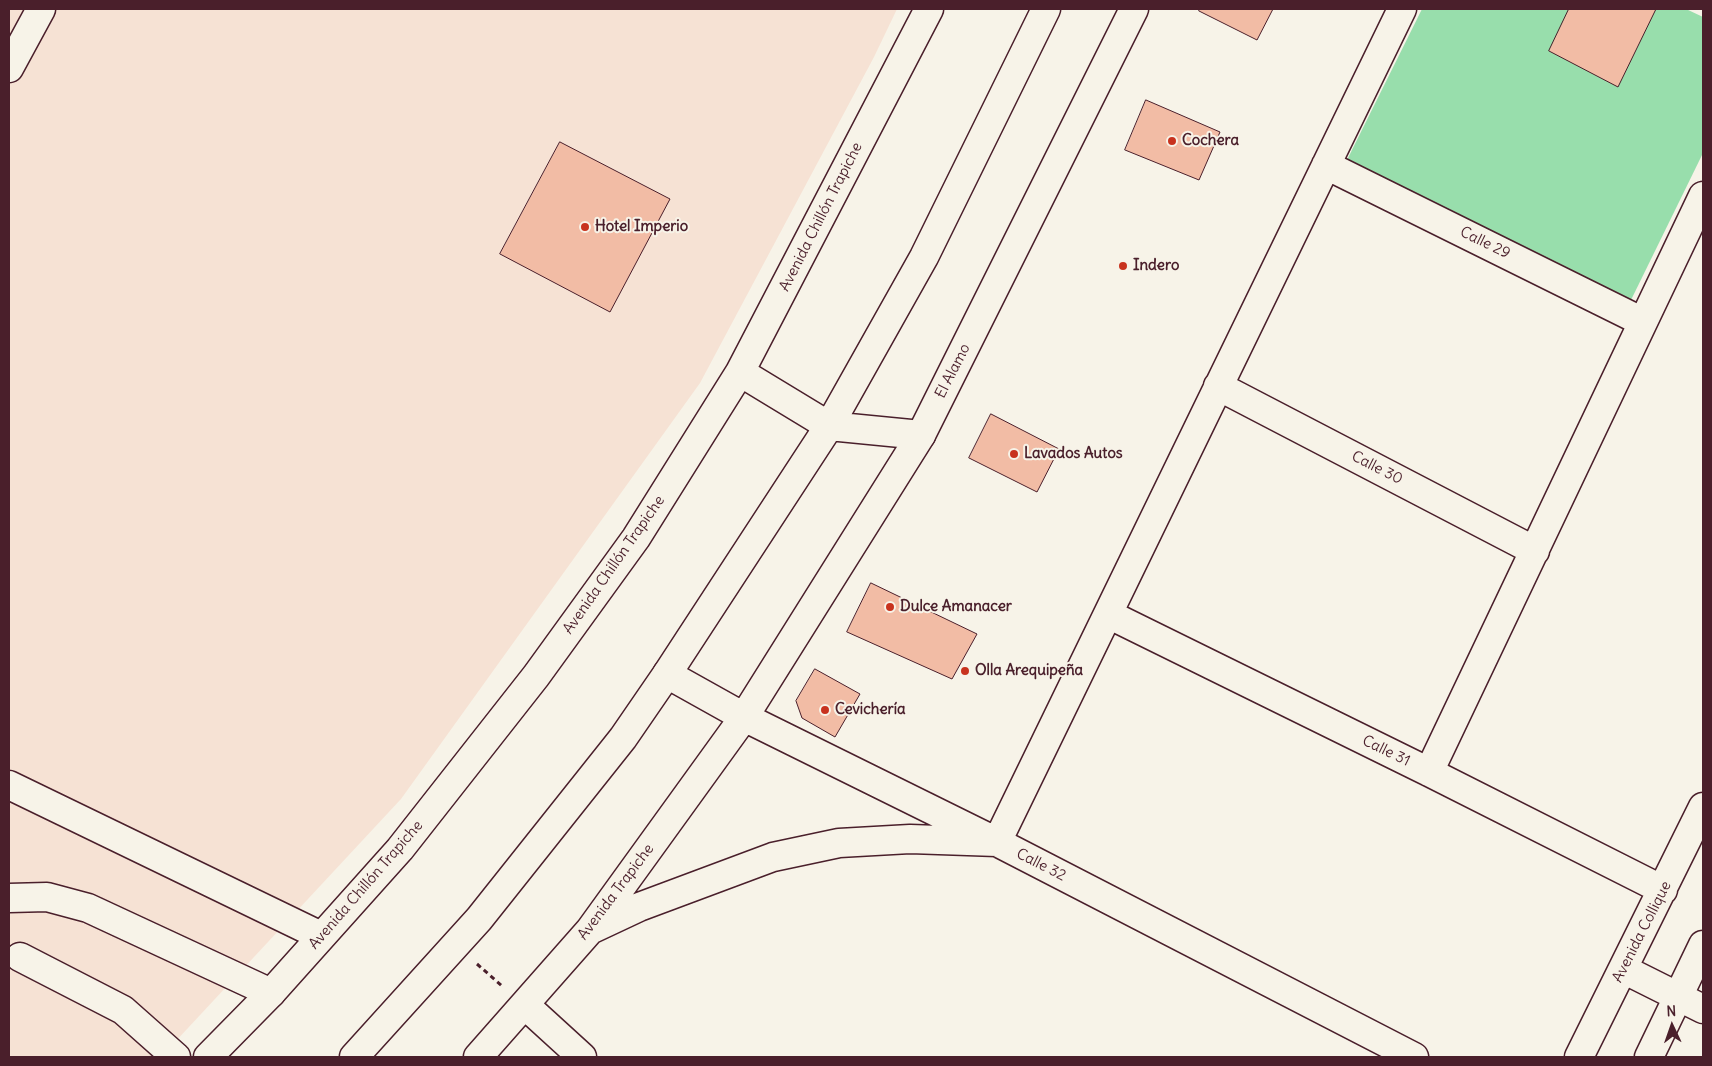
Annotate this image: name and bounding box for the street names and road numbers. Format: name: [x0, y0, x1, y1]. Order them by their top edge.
street label: Avenida Chillón Trapiche: [776, 139, 866, 295]
street label: Calle 29: [1457, 223, 1513, 263]
street label: El Alamo: [932, 341, 974, 401]
street label: Calle 30: [1348, 447, 1406, 489]
street label: Avenida Chillón Trapiche: [559, 492, 669, 638]
street label: Calle 31: [1359, 732, 1413, 770]
street label: Avenida Chillón Trapiche: [305, 817, 427, 953]
street label: Avenida Trapiche: [574, 840, 658, 944]
street label: Calle 32: [1013, 845, 1069, 885]
street label: Avenida Collique: [1609, 878, 1675, 986]

